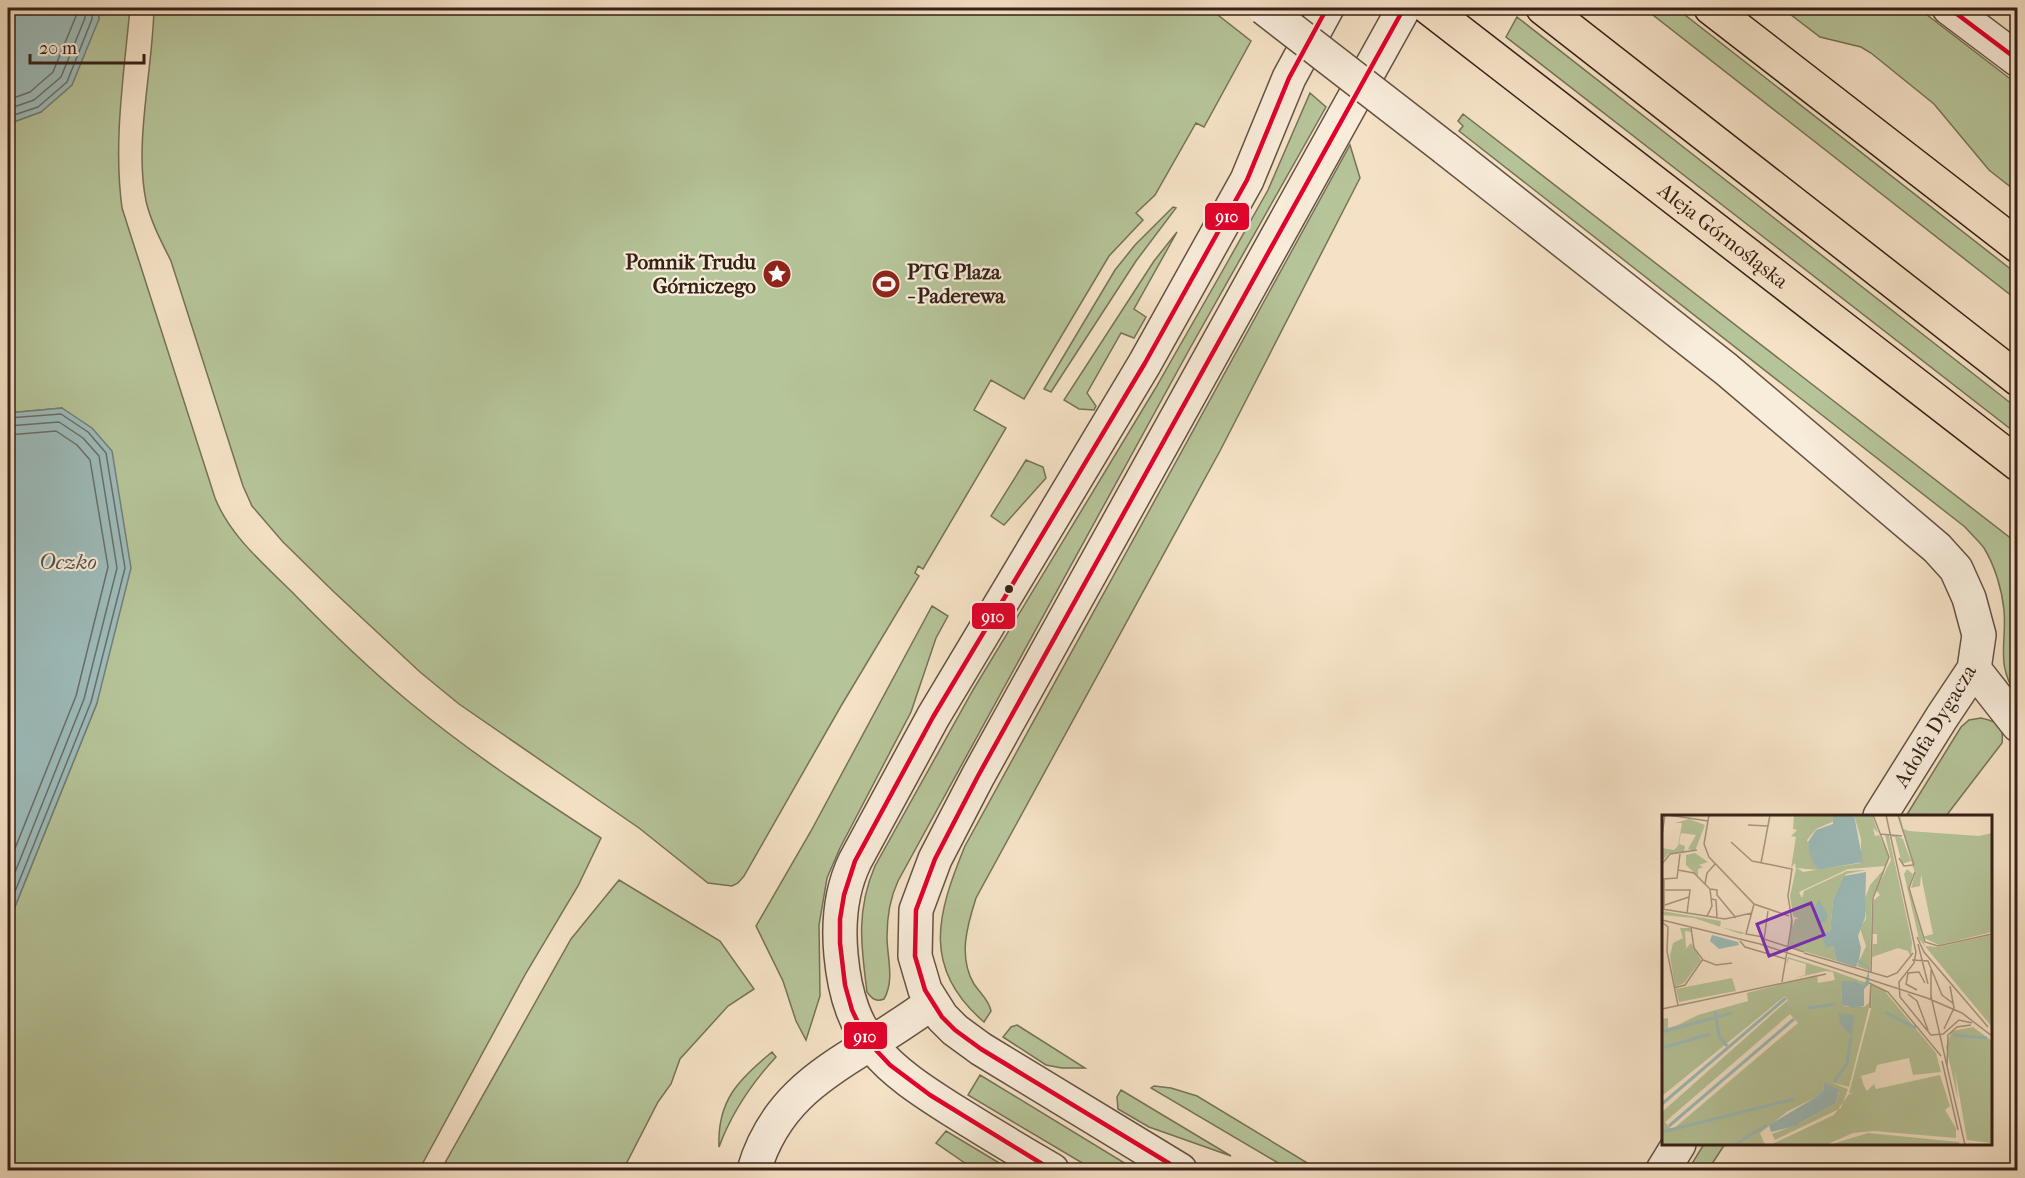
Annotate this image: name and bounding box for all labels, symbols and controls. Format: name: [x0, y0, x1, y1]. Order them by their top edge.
scale bar: [30, 27, 144, 65]
text: 20 m: [39, 38, 77, 59]
street label: Aleja Górnośląska: [1653, 177, 1793, 294]
line badge: 910: [1204, 202, 1250, 231]
text: 910: [1215, 207, 1239, 227]
place label: Pomnik Trudu Górniczego: [625, 250, 756, 298]
place icon: Pomnik Trudu Górniczego: [761, 258, 793, 290]
place label: PTG Plaza - Paderewa: [907, 260, 1006, 308]
sports icon: PTG Plaza - Paderewa: [870, 268, 902, 300]
water label: Oczko: [39, 549, 97, 575]
unlabelled marker: [1003, 583, 1015, 595]
line badge: 910: [971, 602, 1016, 630]
text: 910: [981, 607, 1005, 627]
street label: Adolfa Dygacza: [1889, 660, 1981, 792]
inset map: [1662, 815, 1992, 1145]
line badge: 910: [843, 1021, 888, 1050]
text: 910: [853, 1027, 877, 1047]

